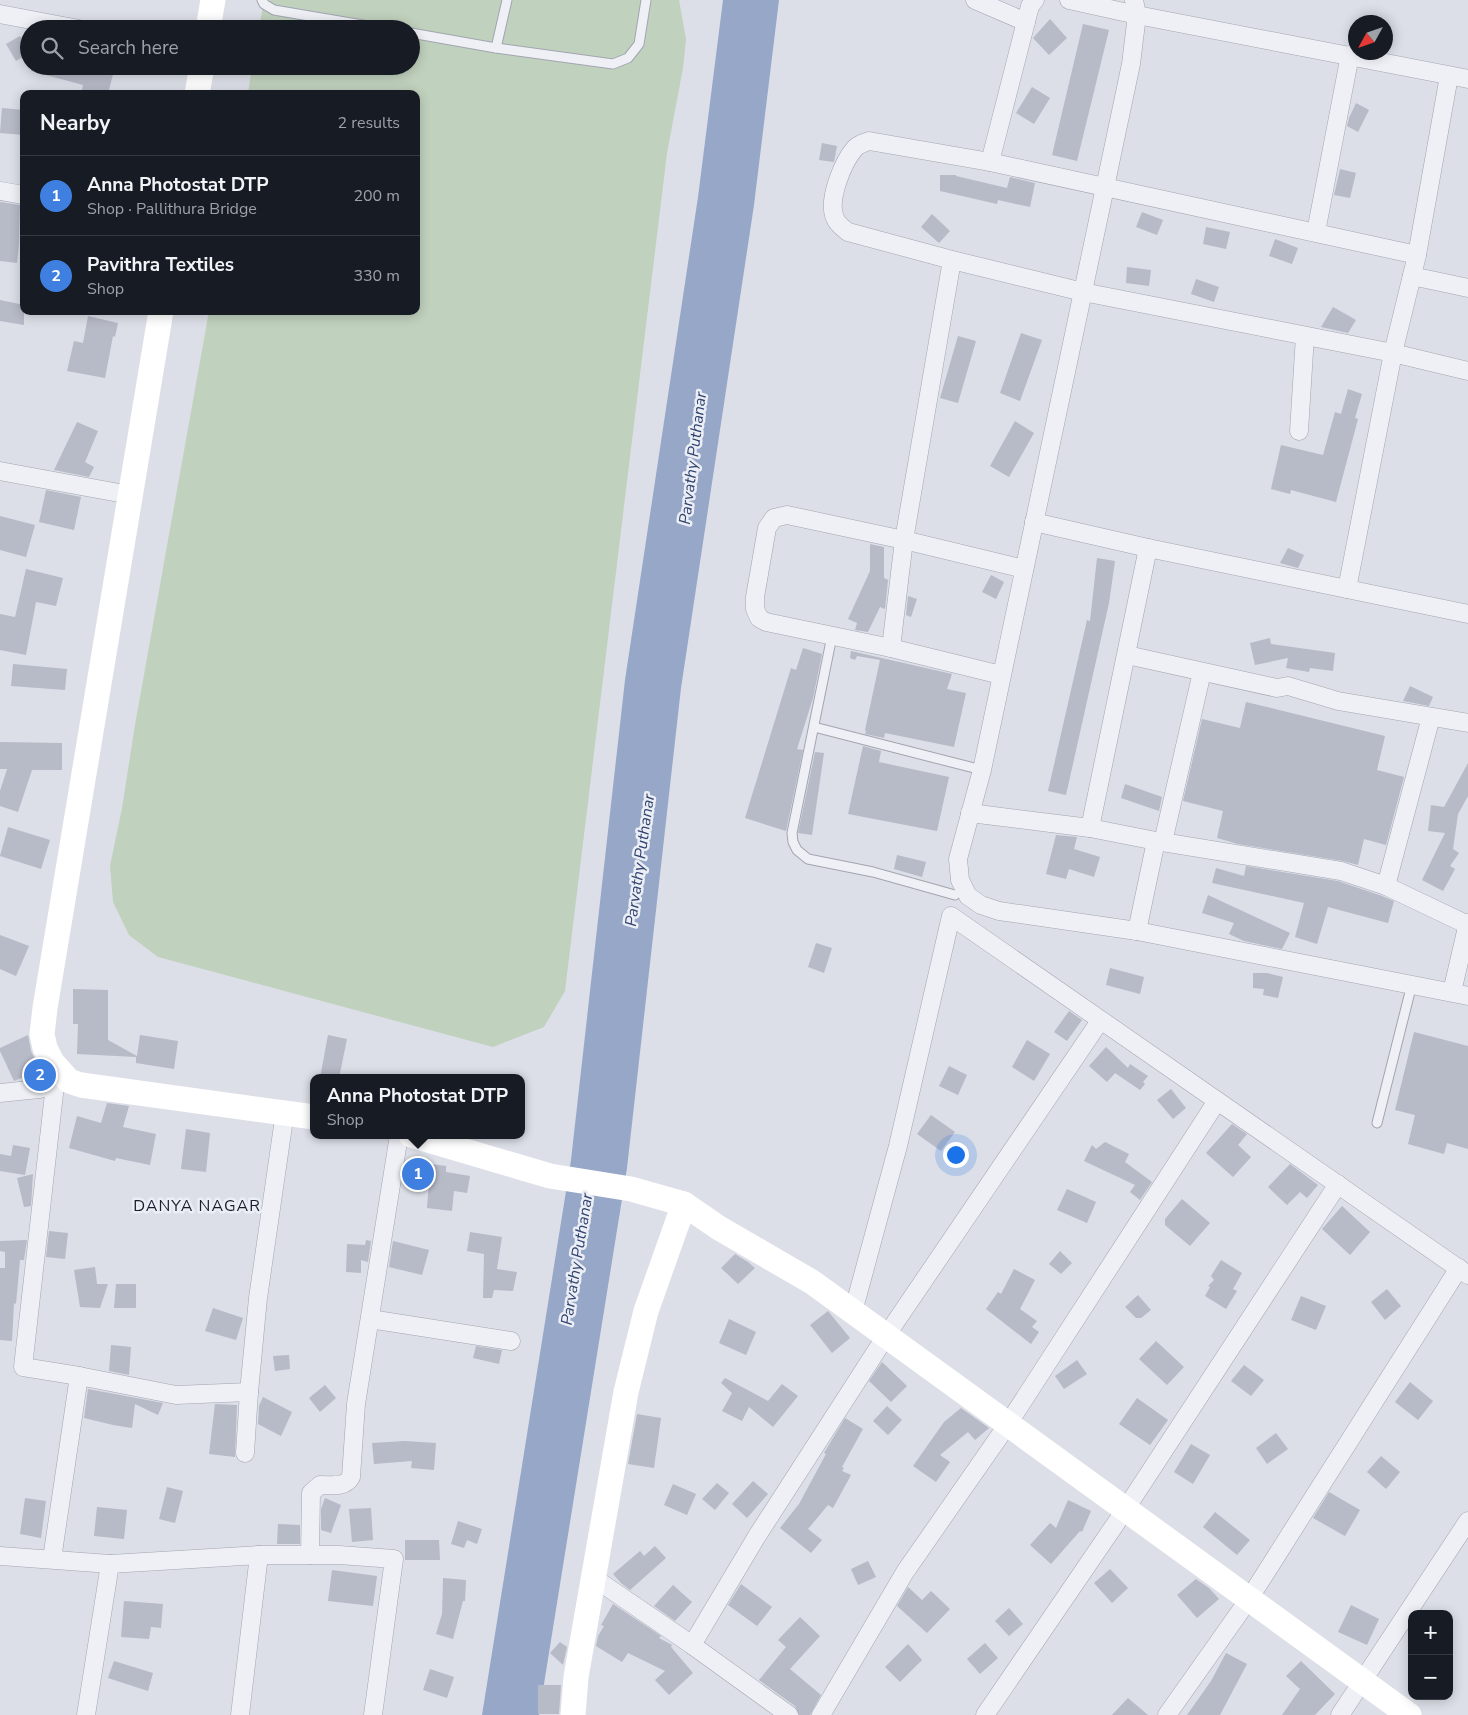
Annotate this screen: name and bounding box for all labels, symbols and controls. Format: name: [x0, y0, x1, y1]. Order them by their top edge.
north arrow: [1348, 15, 1393, 60]
search box: [20, 20, 420, 75]
icon: search: [38, 34, 66, 62]
text: Search here: [78, 35, 179, 61]
text: Nearby: [40, 109, 110, 137]
text: 2 results: [338, 112, 400, 134]
text: Anna Photostat DTP: [87, 172, 269, 198]
text: 1: [51, 185, 61, 207]
text: 200 m: [353, 185, 400, 207]
text: Shop · Pallithura Bridge: [87, 198, 257, 220]
text: Pavithra Textiles: [87, 252, 234, 278]
text: 2: [51, 265, 61, 287]
text: 330 m: [353, 265, 400, 287]
text: Shop: [87, 278, 124, 300]
water label: Parvathy Puthanar: [674, 389, 712, 526]
water label: Parvathy Puthanar: [620, 791, 660, 928]
pin: 2: [24, 1056, 56, 1094]
popup: [310, 1074, 525, 1139]
text: Anna Photostat DTP: [327, 1083, 508, 1109]
text: Shop: [327, 1109, 364, 1131]
your location: [943, 1142, 969, 1168]
pin: 1: [402, 1155, 434, 1193]
water label: Parvathy Puthanar: [556, 1190, 598, 1327]
district label: DANYA NAGAR: [133, 1195, 261, 1217]
map controls: [1408, 1610, 1453, 1700]
button: +: [1408, 1610, 1453, 1655]
button: −: [1408, 1655, 1453, 1700]

